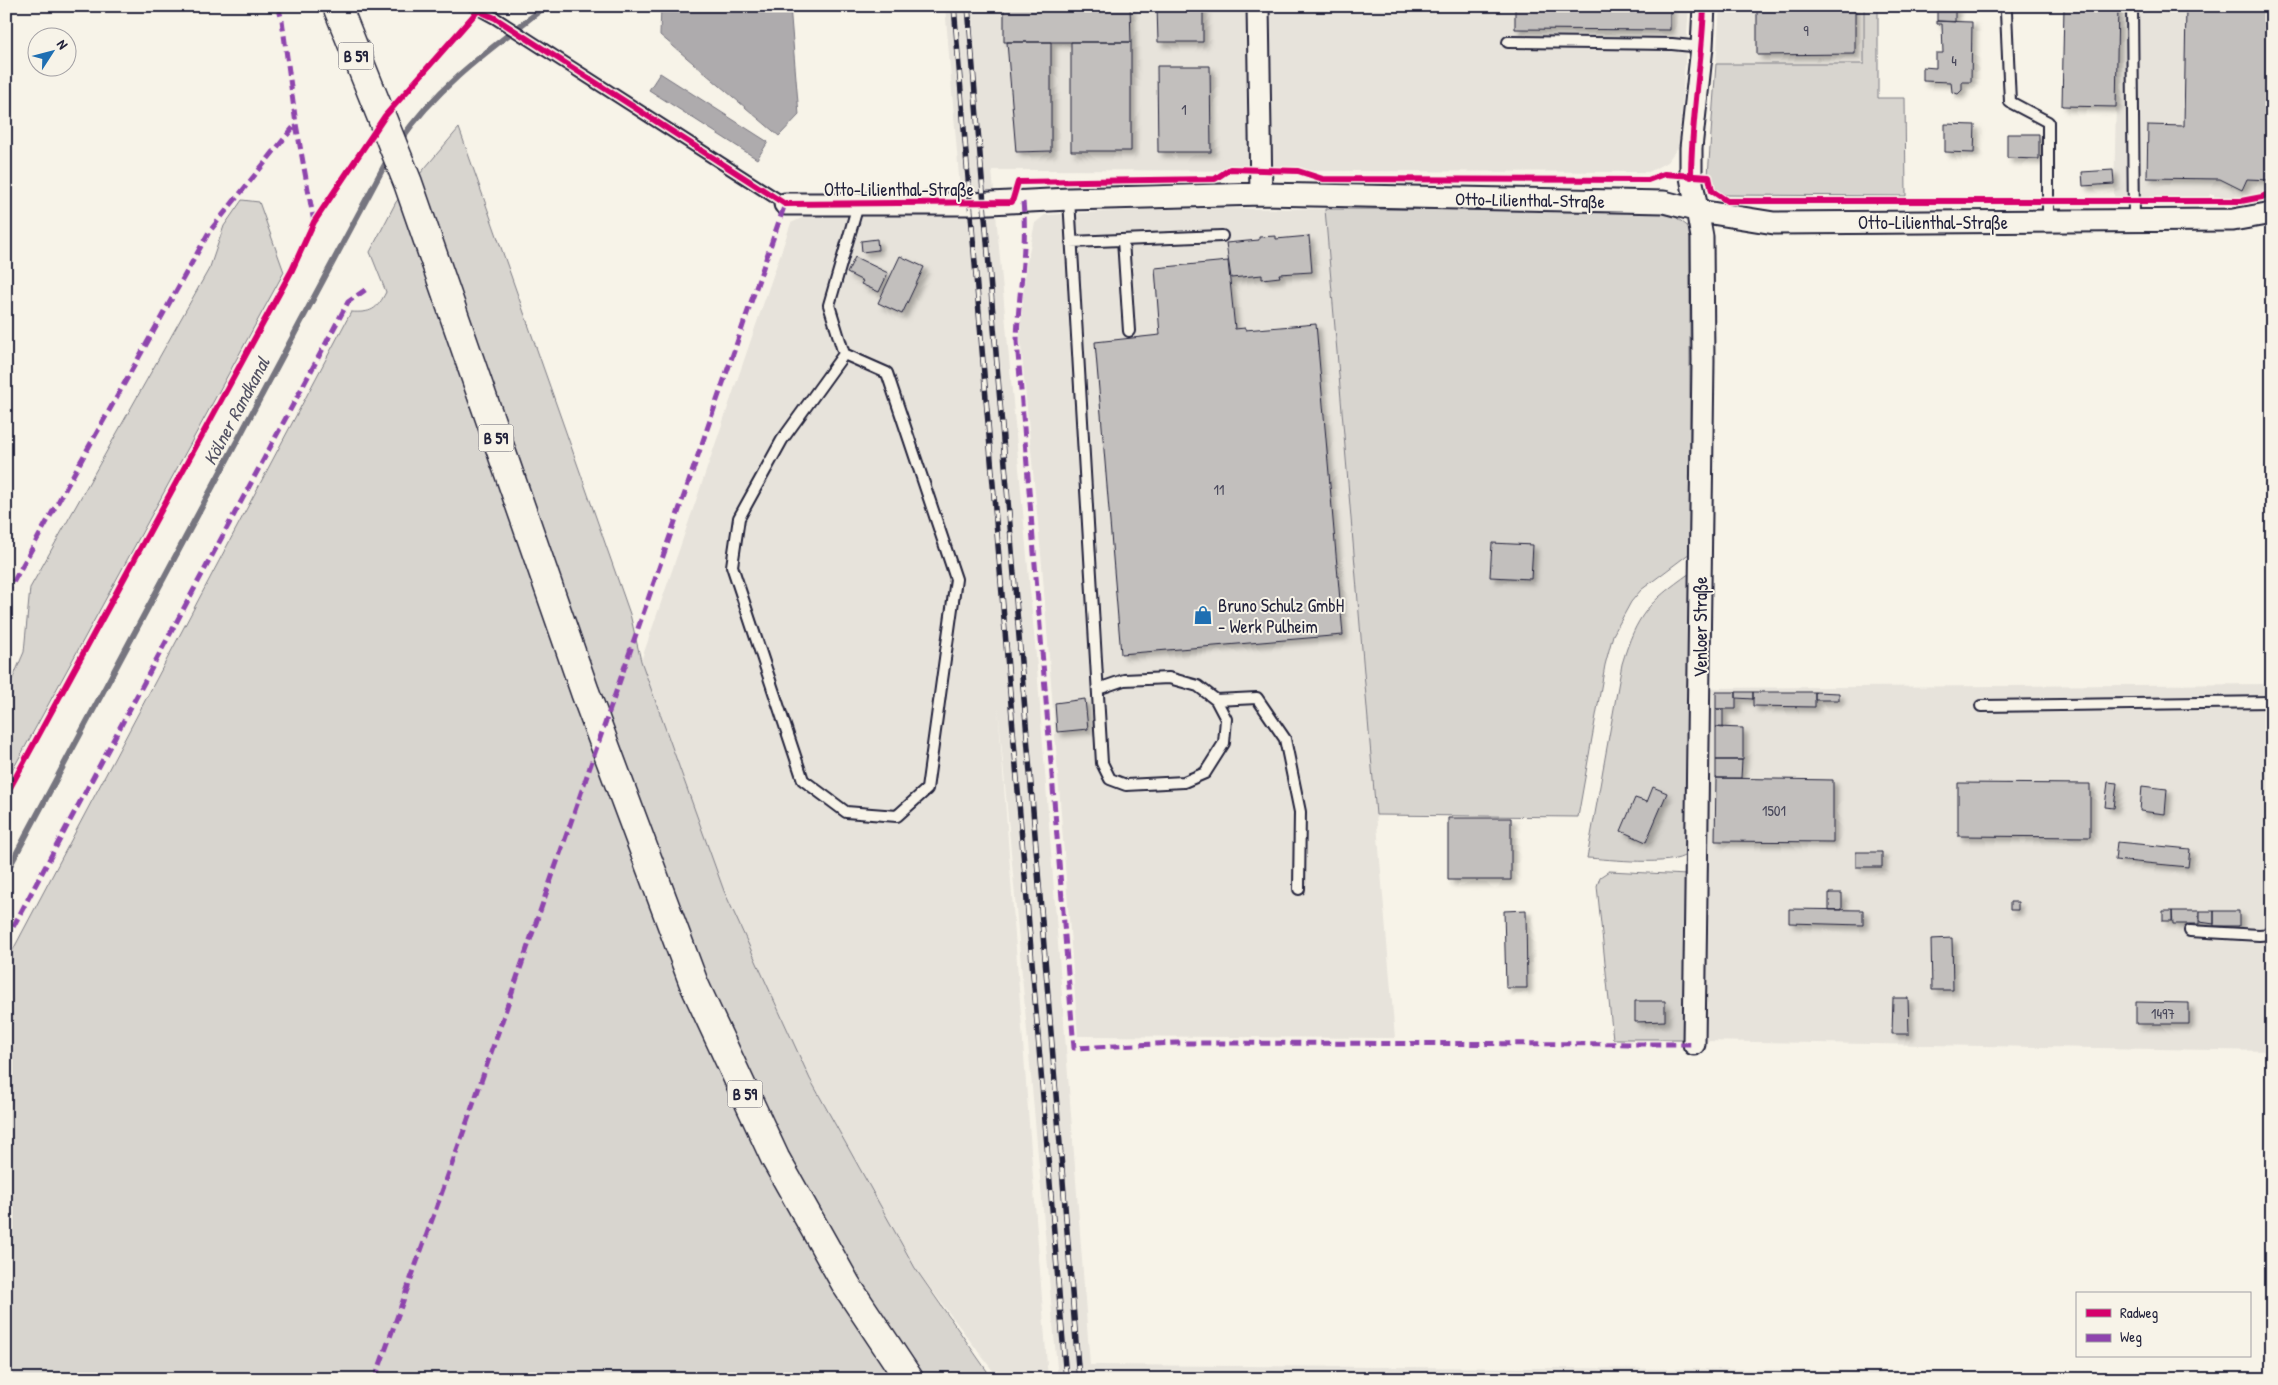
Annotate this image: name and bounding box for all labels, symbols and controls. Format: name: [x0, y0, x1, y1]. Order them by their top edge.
house number: 9: [1803, 20, 1809, 41]
north arrow: [28, 28, 78, 78]
text: N: [53, 35, 73, 53]
road number: B 59: [338, 42, 374, 70]
house number: 4: [1951, 50, 1957, 71]
house number: 1: [1181, 99, 1187, 120]
street label: Otto-Lilienthal-Straße: [824, 177, 974, 202]
street label: Otto-Lilienthal-Straße: [1455, 186, 1605, 214]
street label: Otto-Lilienthal-Straße: [1858, 210, 2008, 235]
water label: Kölner Randkanal: [197, 352, 276, 470]
road number: B 59: [478, 424, 514, 452]
house number: 11: [1214, 479, 1224, 500]
street label: Venloer Straße: [1688, 577, 1713, 677]
place label: Bruno Schulz GmbH - Werk Pulheim: [1218, 593, 1344, 639]
shop icon: Bruno Schulz GmbH - Werk Pulheim: [1192, 604, 1214, 626]
house number: 1501: [1762, 800, 1786, 821]
house number: 1497: [2151, 1003, 2175, 1024]
road number: B 59: [728, 1080, 762, 1108]
legend: [2076, 1292, 2250, 1358]
text: Radweg: [2120, 1302, 2158, 1323]
text: Weg: [2120, 1326, 2142, 1347]

